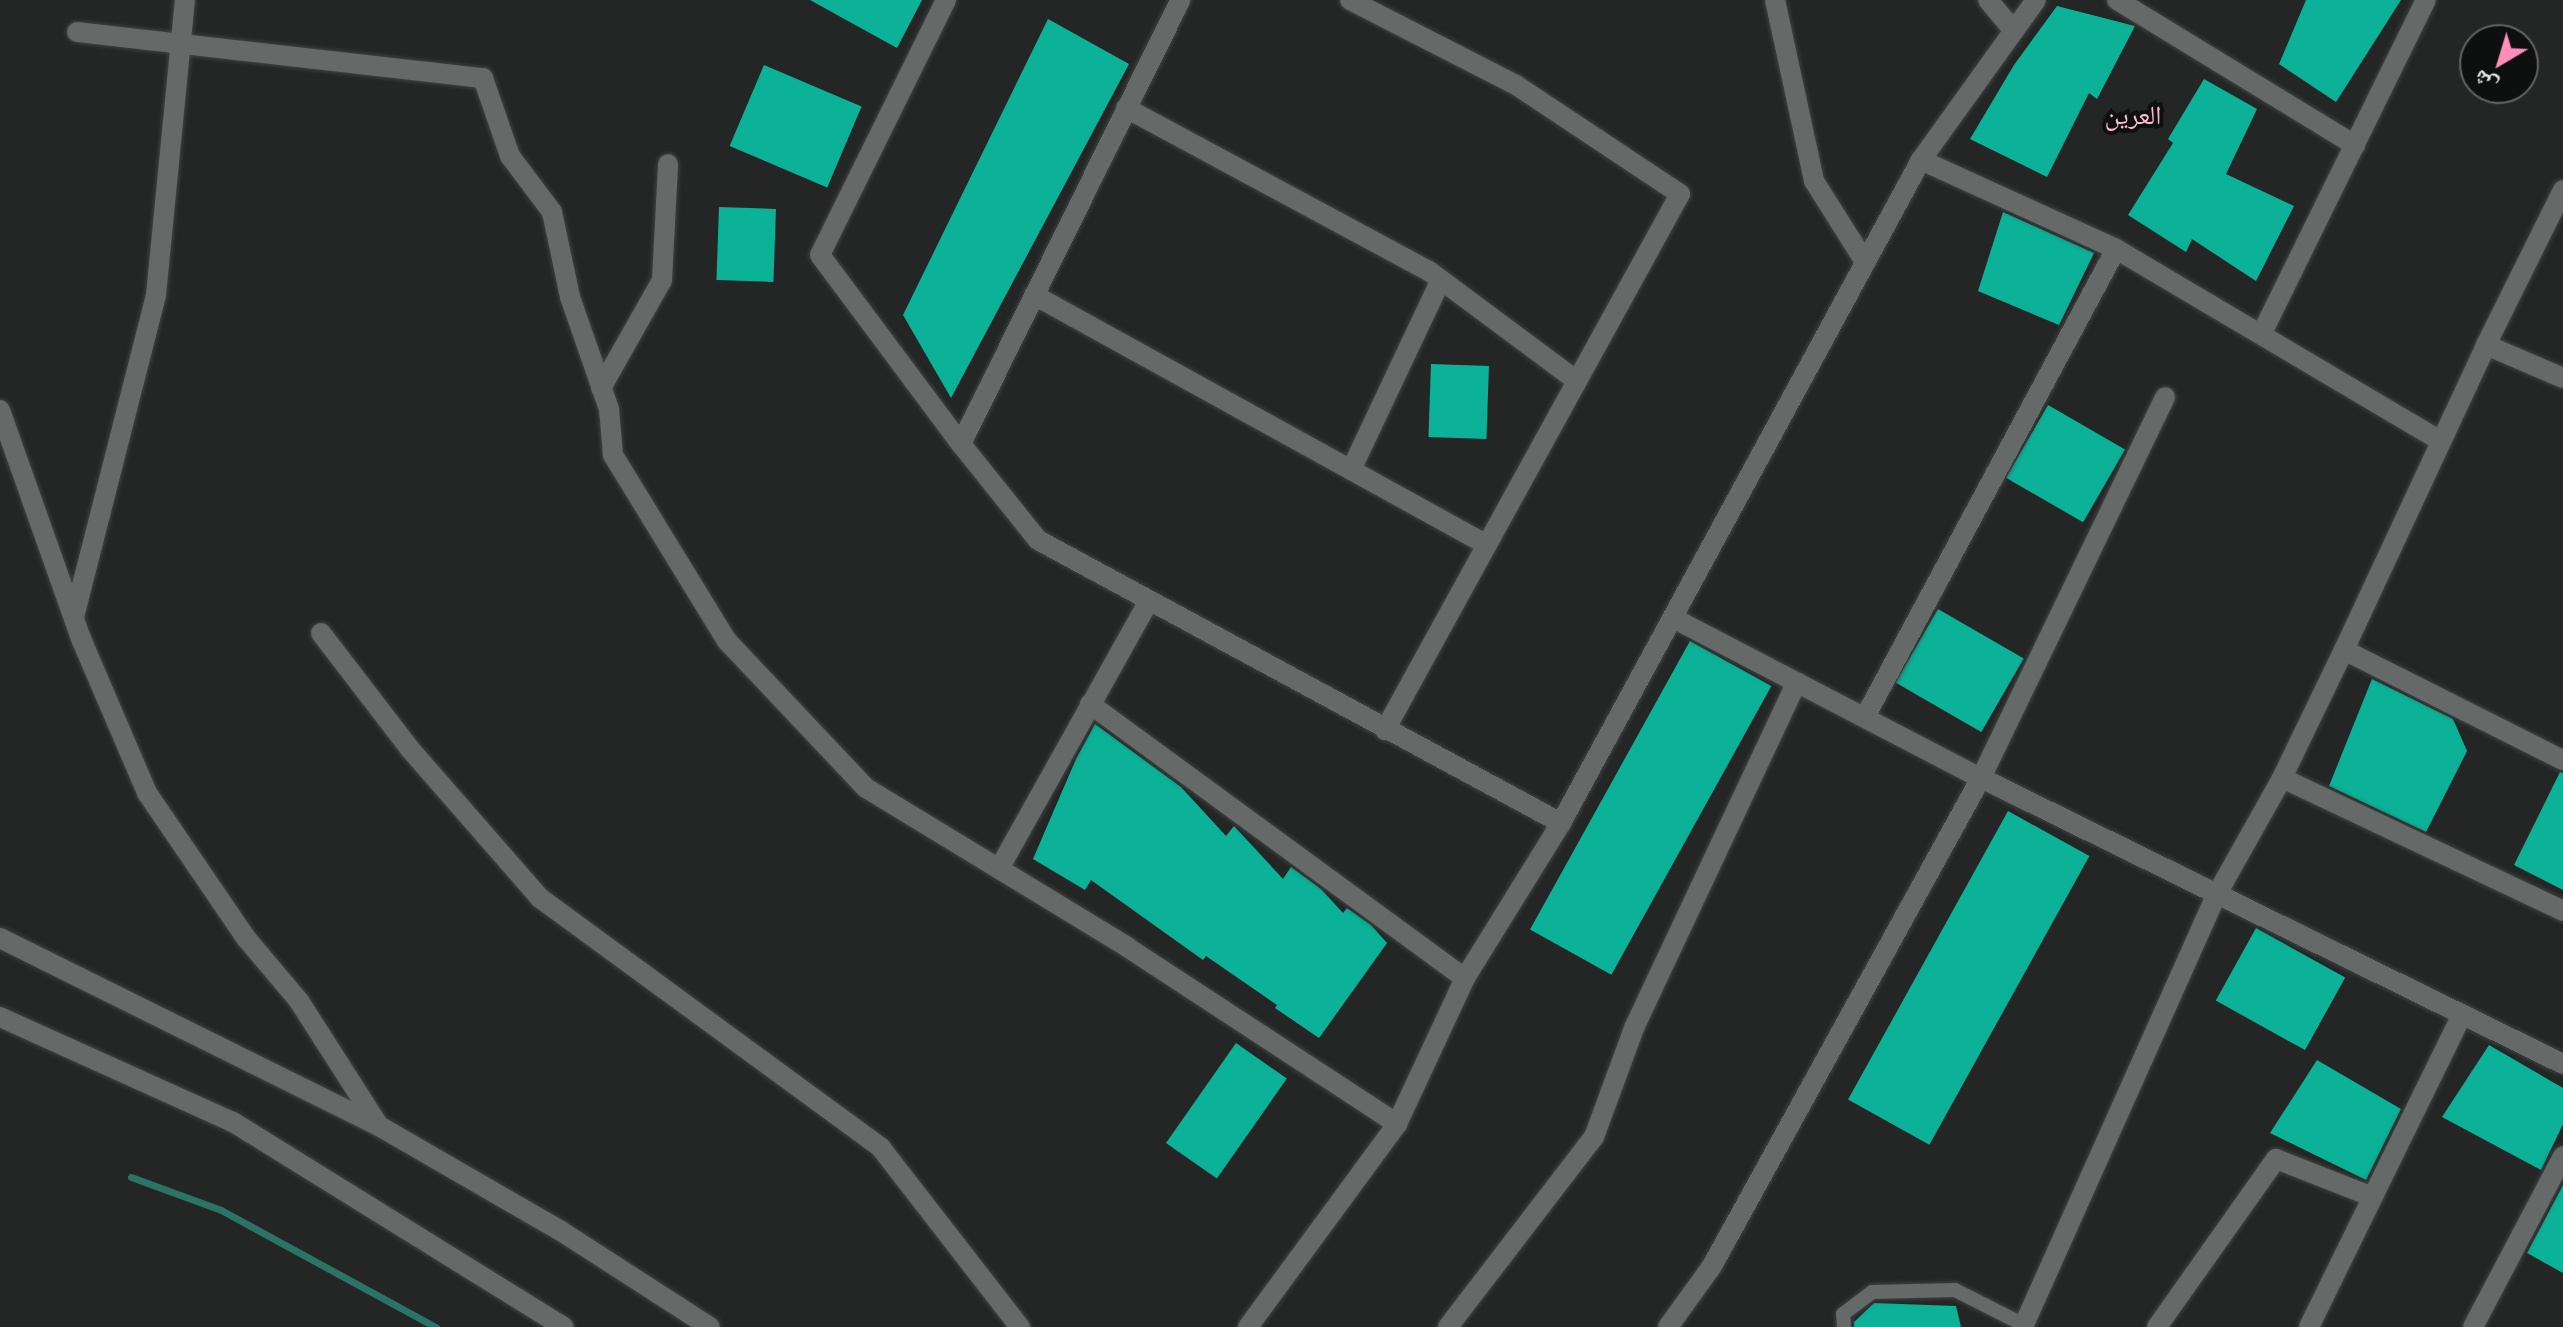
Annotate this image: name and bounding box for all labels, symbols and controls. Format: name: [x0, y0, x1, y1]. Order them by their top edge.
north arrow: [2459, 24, 2539, 104]
text: ش: [2468, 64, 2503, 100]
district label: العرين: [2104, 100, 2162, 132]

